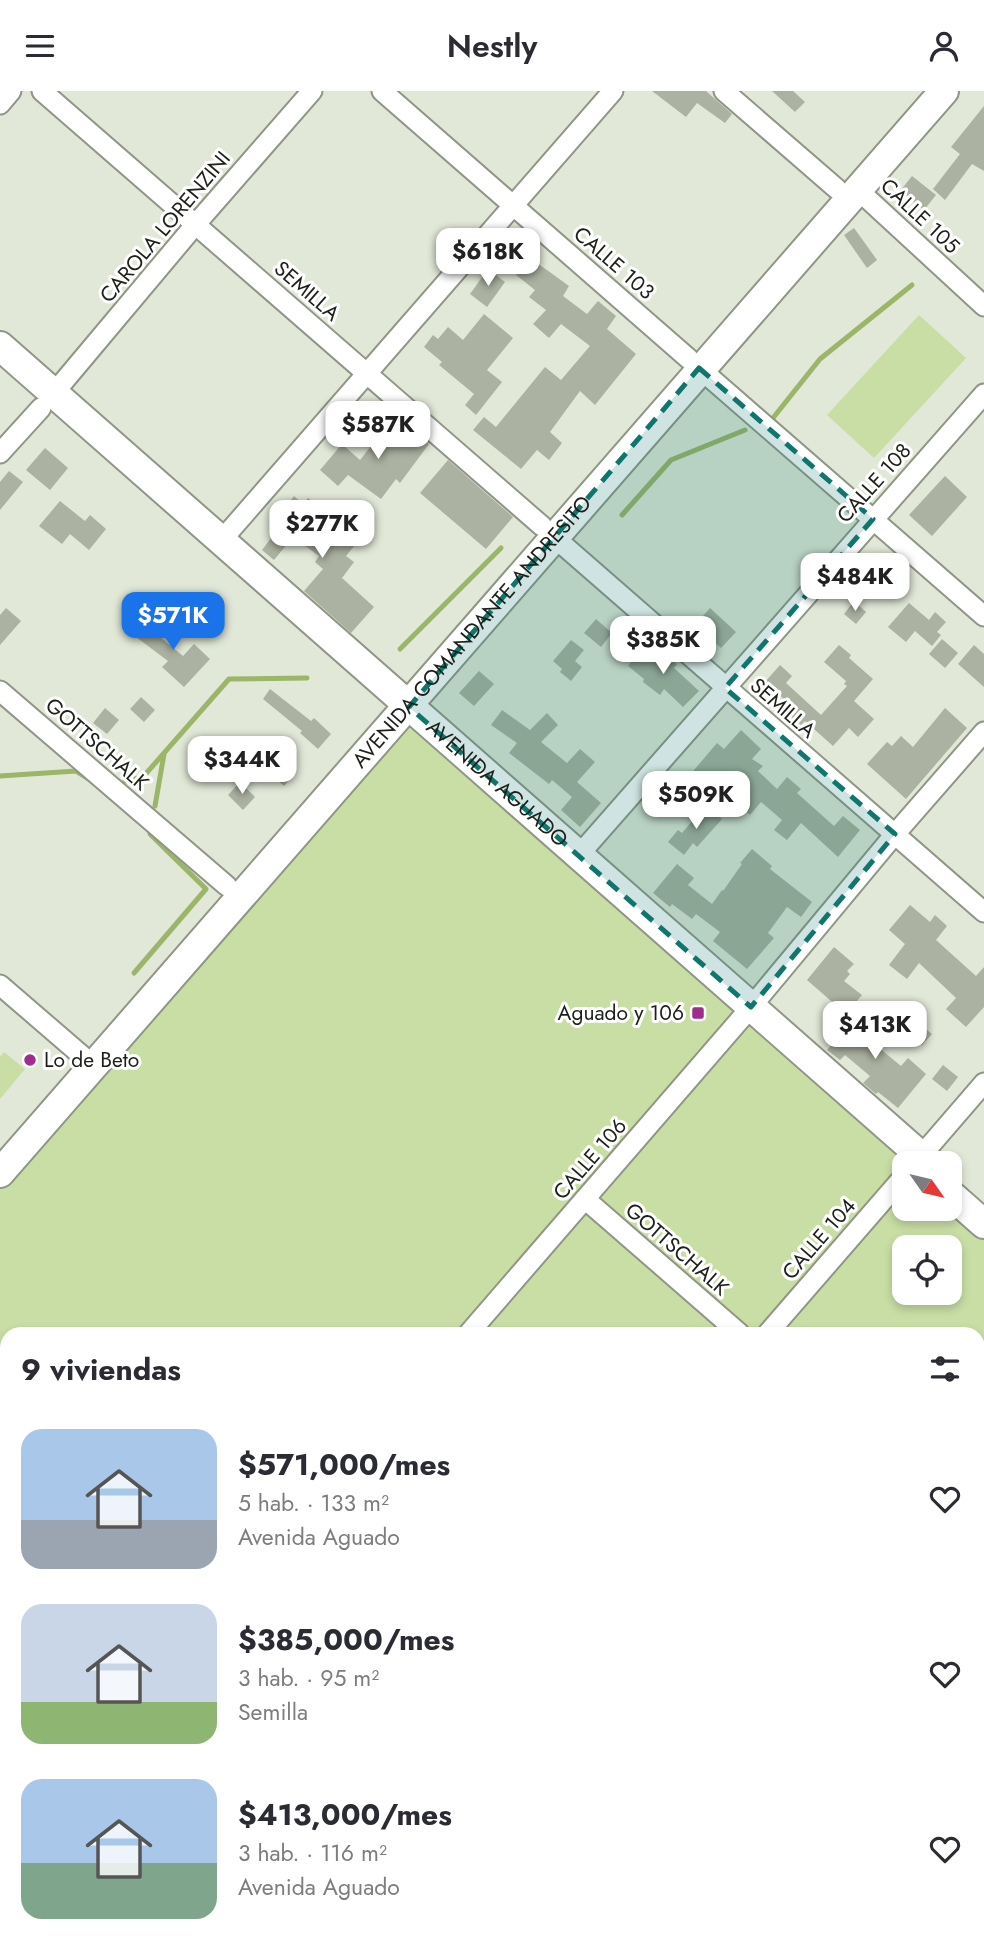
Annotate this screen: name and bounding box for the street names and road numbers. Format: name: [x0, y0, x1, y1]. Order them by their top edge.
street label: CAROLA LORENZINI: [93, 145, 237, 309]
street label: CALLE 105: [874, 171, 966, 261]
street label: CALLE 103: [567, 219, 661, 307]
street label: SEMILLA: [267, 254, 347, 328]
street label: CALLE 108: [830, 436, 918, 530]
street label: AVENIDA COMANDANTE ANDRESITO: [345, 489, 598, 774]
street label: SEMILLA: [743, 671, 823, 745]
street label: GOTTSCHALK: [39, 691, 155, 798]
street label: AVENIDA AGUADO: [420, 713, 575, 854]
street label: CALLE 106: [546, 1112, 634, 1206]
street label: CALLE 104: [775, 1192, 863, 1286]
street label: GOTTSCHALK: [619, 1196, 735, 1303]

